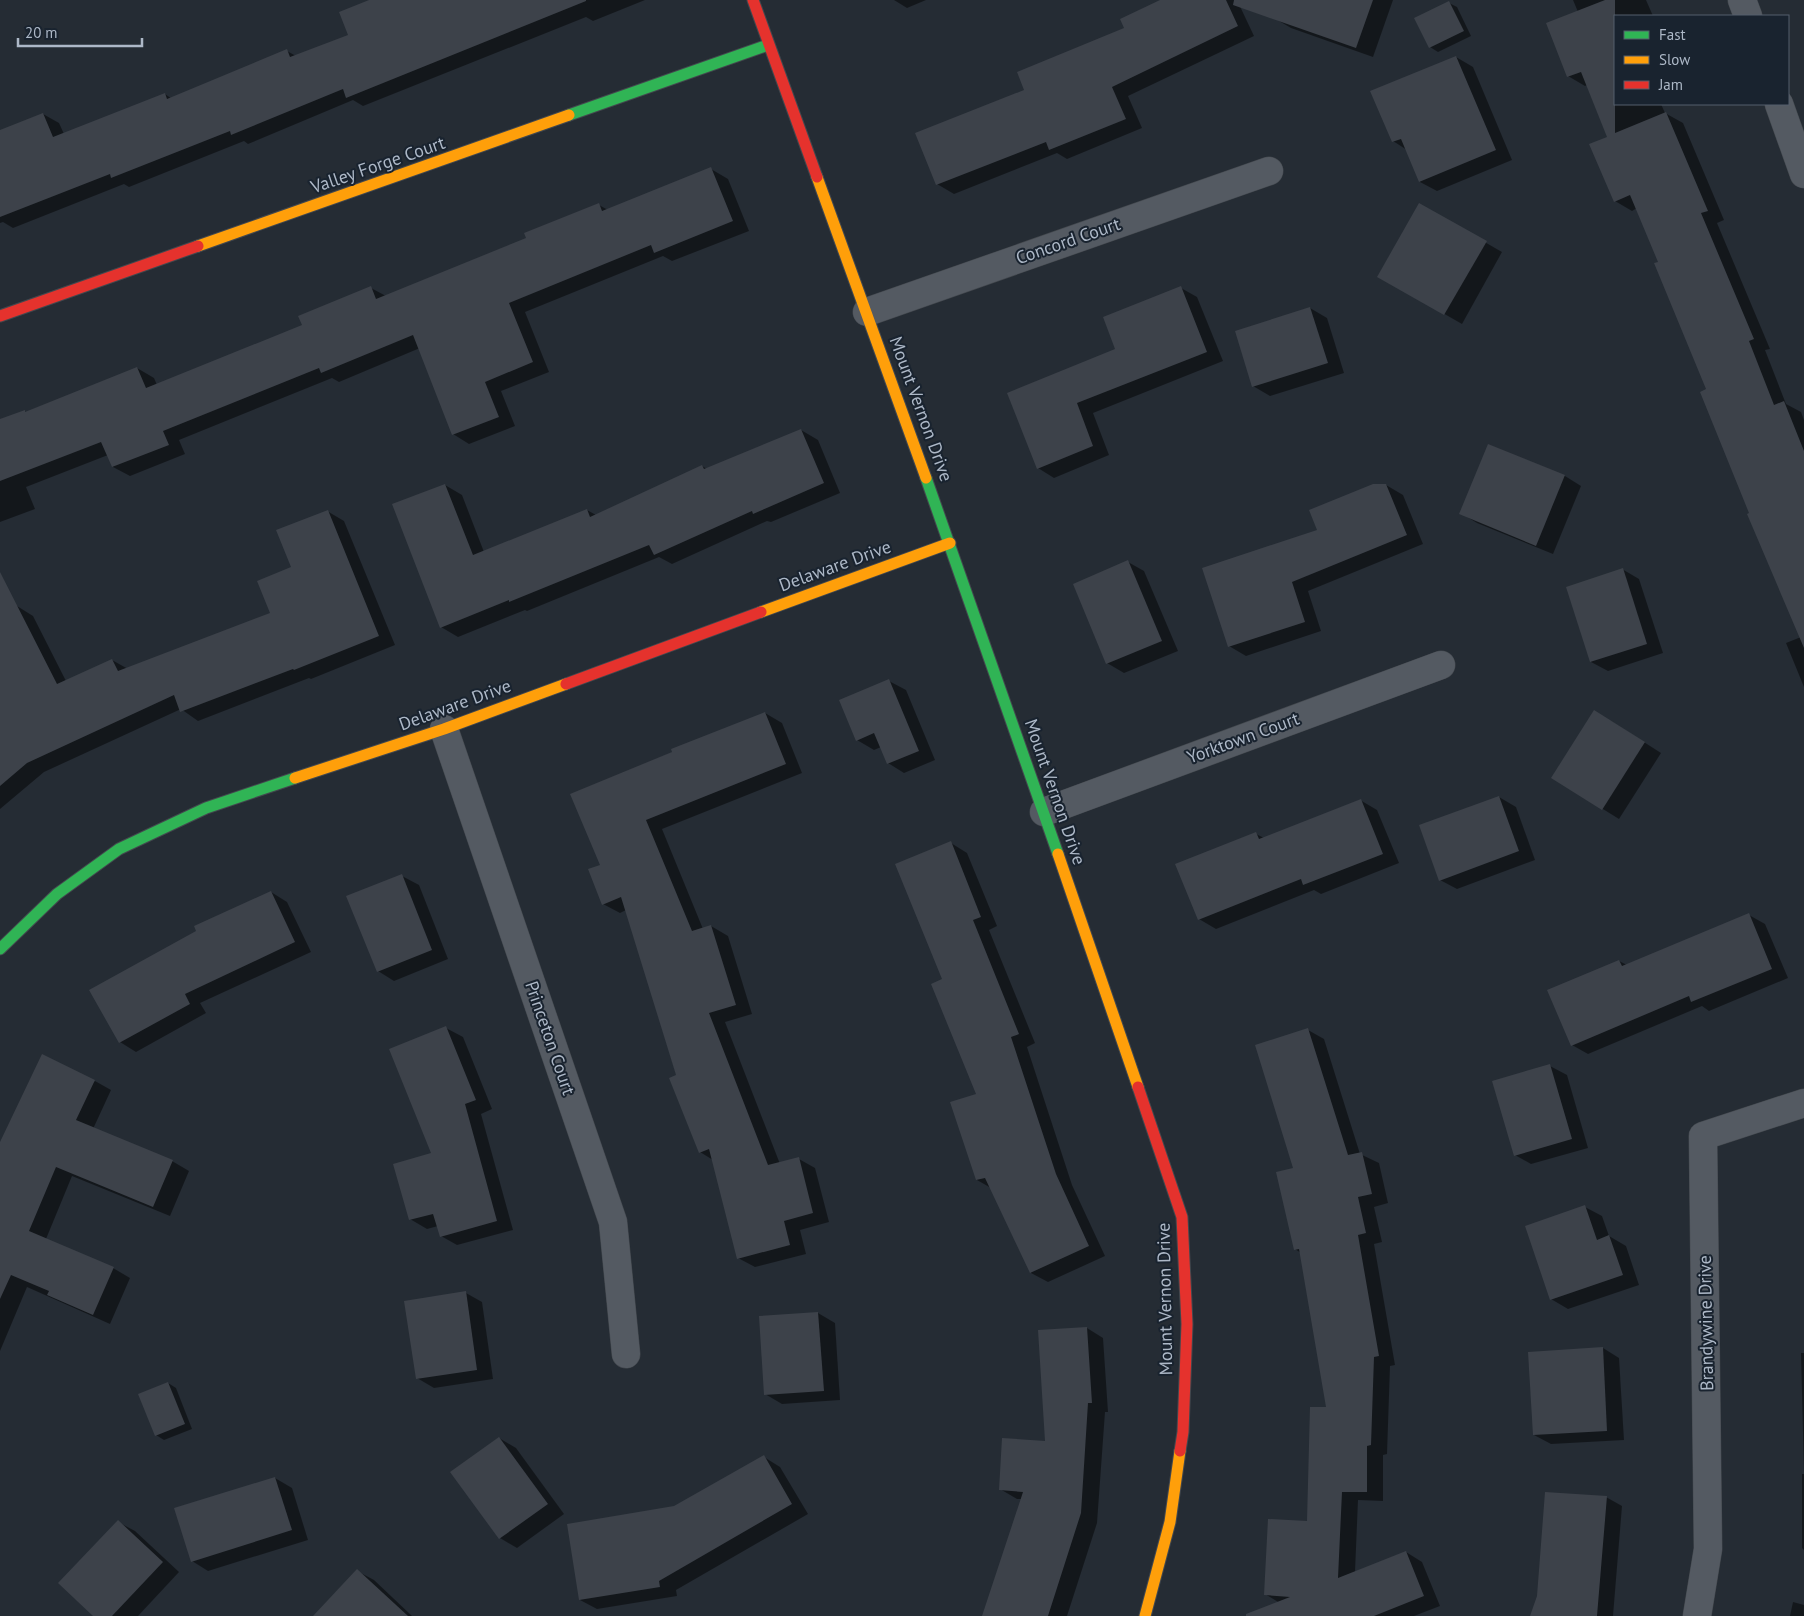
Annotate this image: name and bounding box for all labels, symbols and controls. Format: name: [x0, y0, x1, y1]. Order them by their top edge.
scale bar: [18, 15, 141, 47]
legend: [1614, 15, 1789, 105]
text: 20 m: [25, 23, 58, 42]
text: Fast: [1659, 25, 1686, 44]
text: Slow: [1659, 50, 1690, 69]
text: Jam: [1658, 75, 1683, 94]
street label: Valley Forge Court: [307, 131, 448, 199]
street label: Concord Court: [1013, 212, 1123, 269]
street label: Mount Vernon Drive: [885, 333, 958, 485]
street label: Delaware Drive: [776, 535, 894, 596]
street label: Delaware Drive: [396, 674, 514, 735]
street label: Yorktown Court: [1183, 707, 1302, 768]
street label: Mount Vernon Drive: [1020, 716, 1091, 868]
street label: Princeton Court: [520, 978, 581, 1098]
street label: Mount Vernon Drive: [1152, 1222, 1177, 1376]
street label: Brandywine Drive: [1693, 1255, 1718, 1391]

